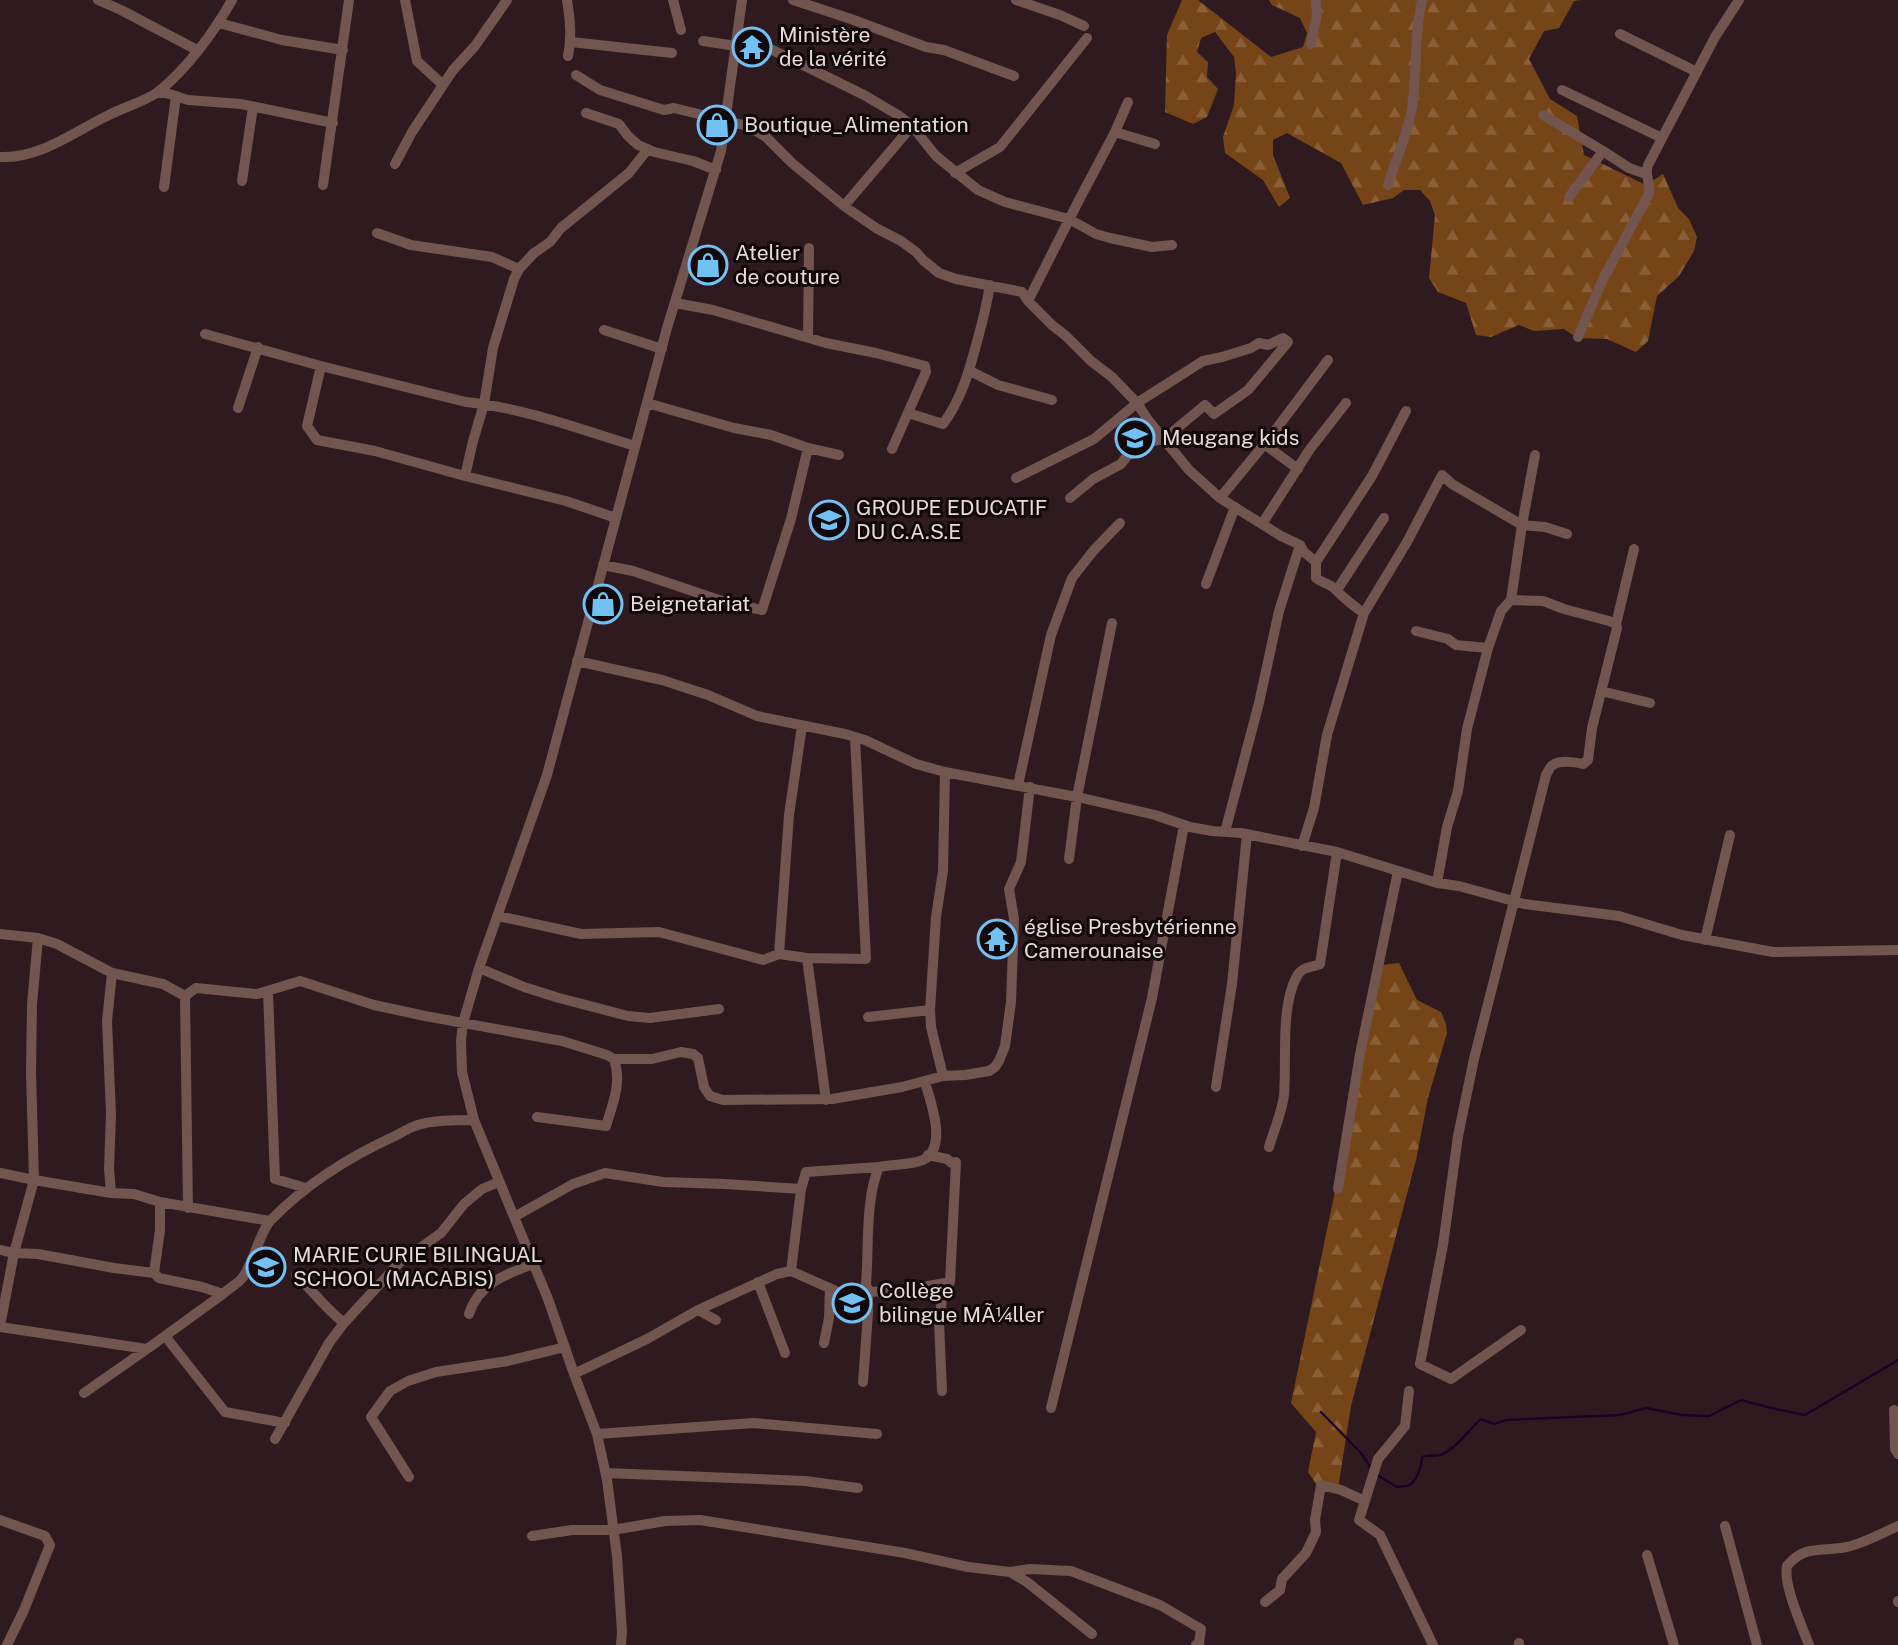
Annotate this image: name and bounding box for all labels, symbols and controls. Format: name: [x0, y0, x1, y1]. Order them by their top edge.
place label: Ministère de la vérité: [779, 22, 887, 71]
temple icon: Ministère de la vérité: [731, 26, 773, 68]
shop icon: Boutique_Alimentation: [696, 104, 738, 146]
place label: Boutique_Alimentation: [744, 112, 969, 137]
place label: Atelier de couture: [735, 240, 840, 289]
shop icon: Atelier de couture: [687, 244, 729, 286]
school or university icon: Meugang kids: [1114, 417, 1156, 459]
place label: Meugang kids: [1162, 425, 1299, 450]
place label: GROUPE EDUCATIF DU C.A.S.E: [856, 495, 1047, 544]
school or university icon: GROUPE EDUCATIF DU C.A.S.E: [808, 499, 850, 541]
shop icon: Beignetariat: [582, 583, 624, 625]
place label: Beignetariat: [630, 591, 750, 616]
place label: église Presbytérienne Camerounaise: [1024, 914, 1237, 963]
temple icon: église Presbytérienne Camerounaise: [976, 918, 1018, 960]
place label: MARIE CURIE BILINGUAL SCHOOL (MACABIS): [293, 1242, 543, 1291]
school or university icon: MARIE CURIE BILINGUAL SCHOOL (MACABIS): [245, 1246, 287, 1288]
place label: Collège bilingue MÃ¼ller: [879, 1278, 1045, 1327]
school or university icon: Collège bilingue MÃ¼ller: [831, 1282, 873, 1324]

